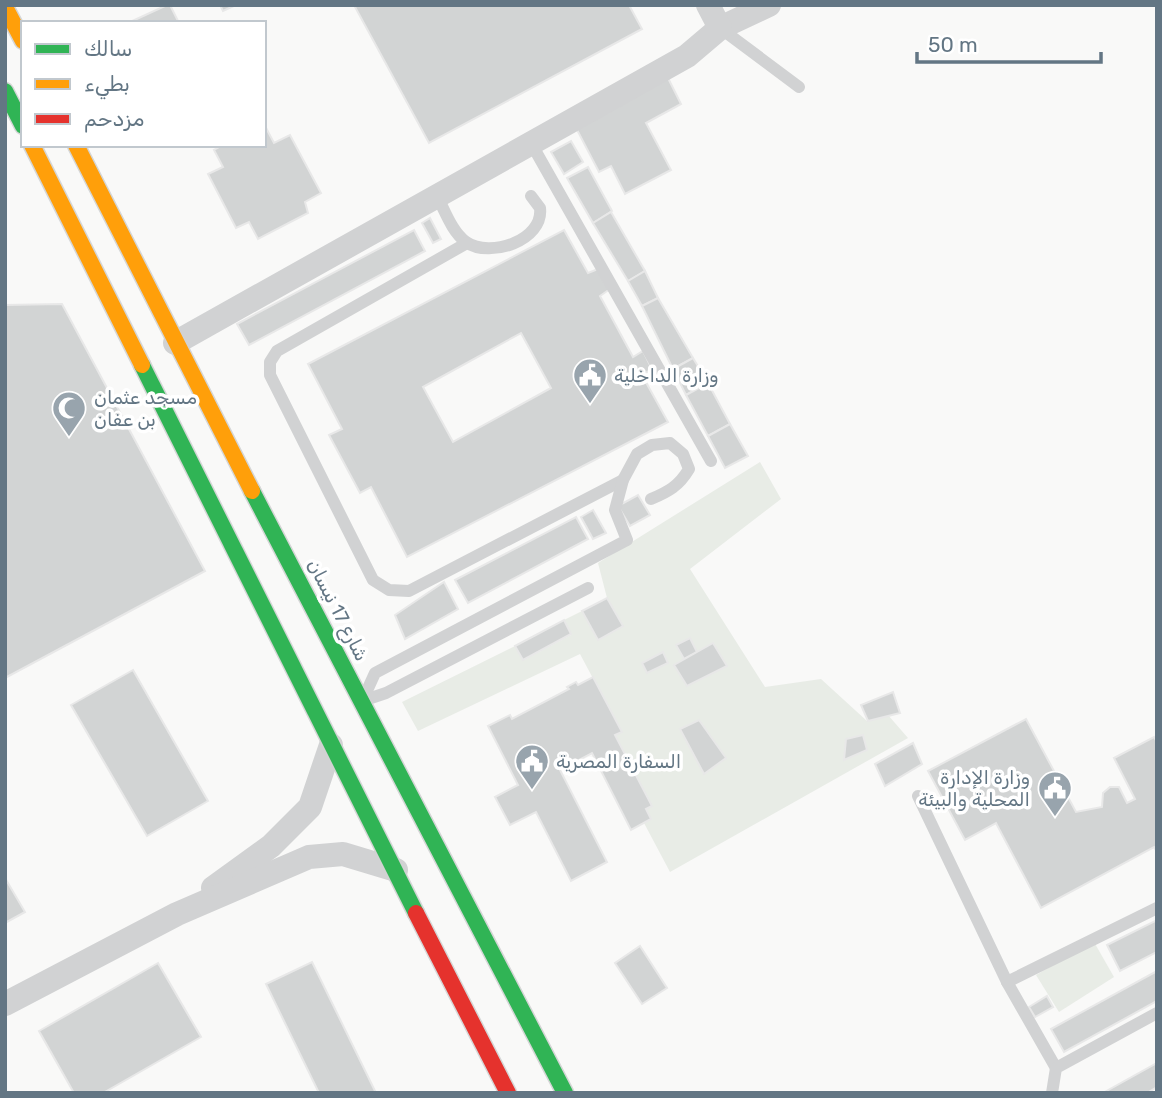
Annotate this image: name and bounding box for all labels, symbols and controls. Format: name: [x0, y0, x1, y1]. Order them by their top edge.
legend: [21, 21, 266, 147]
scale bar: [917, 21, 1101, 65]
text: 50 m: [928, 32, 978, 57]
text: سالك: [84, 36, 132, 61]
text: بطيء: [84, 71, 130, 100]
text: مزدحم: [84, 106, 144, 133]
public building icon: وزارة الداخلية: [571, 356, 609, 405]
place label: وزارة الداخلية: [614, 364, 719, 387]
place label: مسجد عثمان بن عفان: [94, 386, 197, 431]
mosque icon: مسجد عثمان بن عفان: [50, 389, 88, 438]
street label: شارع 17 نيسان: [301, 555, 373, 666]
public building icon: السفارة المصرية: [513, 742, 551, 791]
place label: السفارة المصرية: [556, 750, 681, 773]
place label: وزارة الإدارة المحلية والبيئة: [918, 766, 1030, 811]
public building icon: وزارة الإدارة المحلية والبيئة: [1036, 769, 1074, 818]

